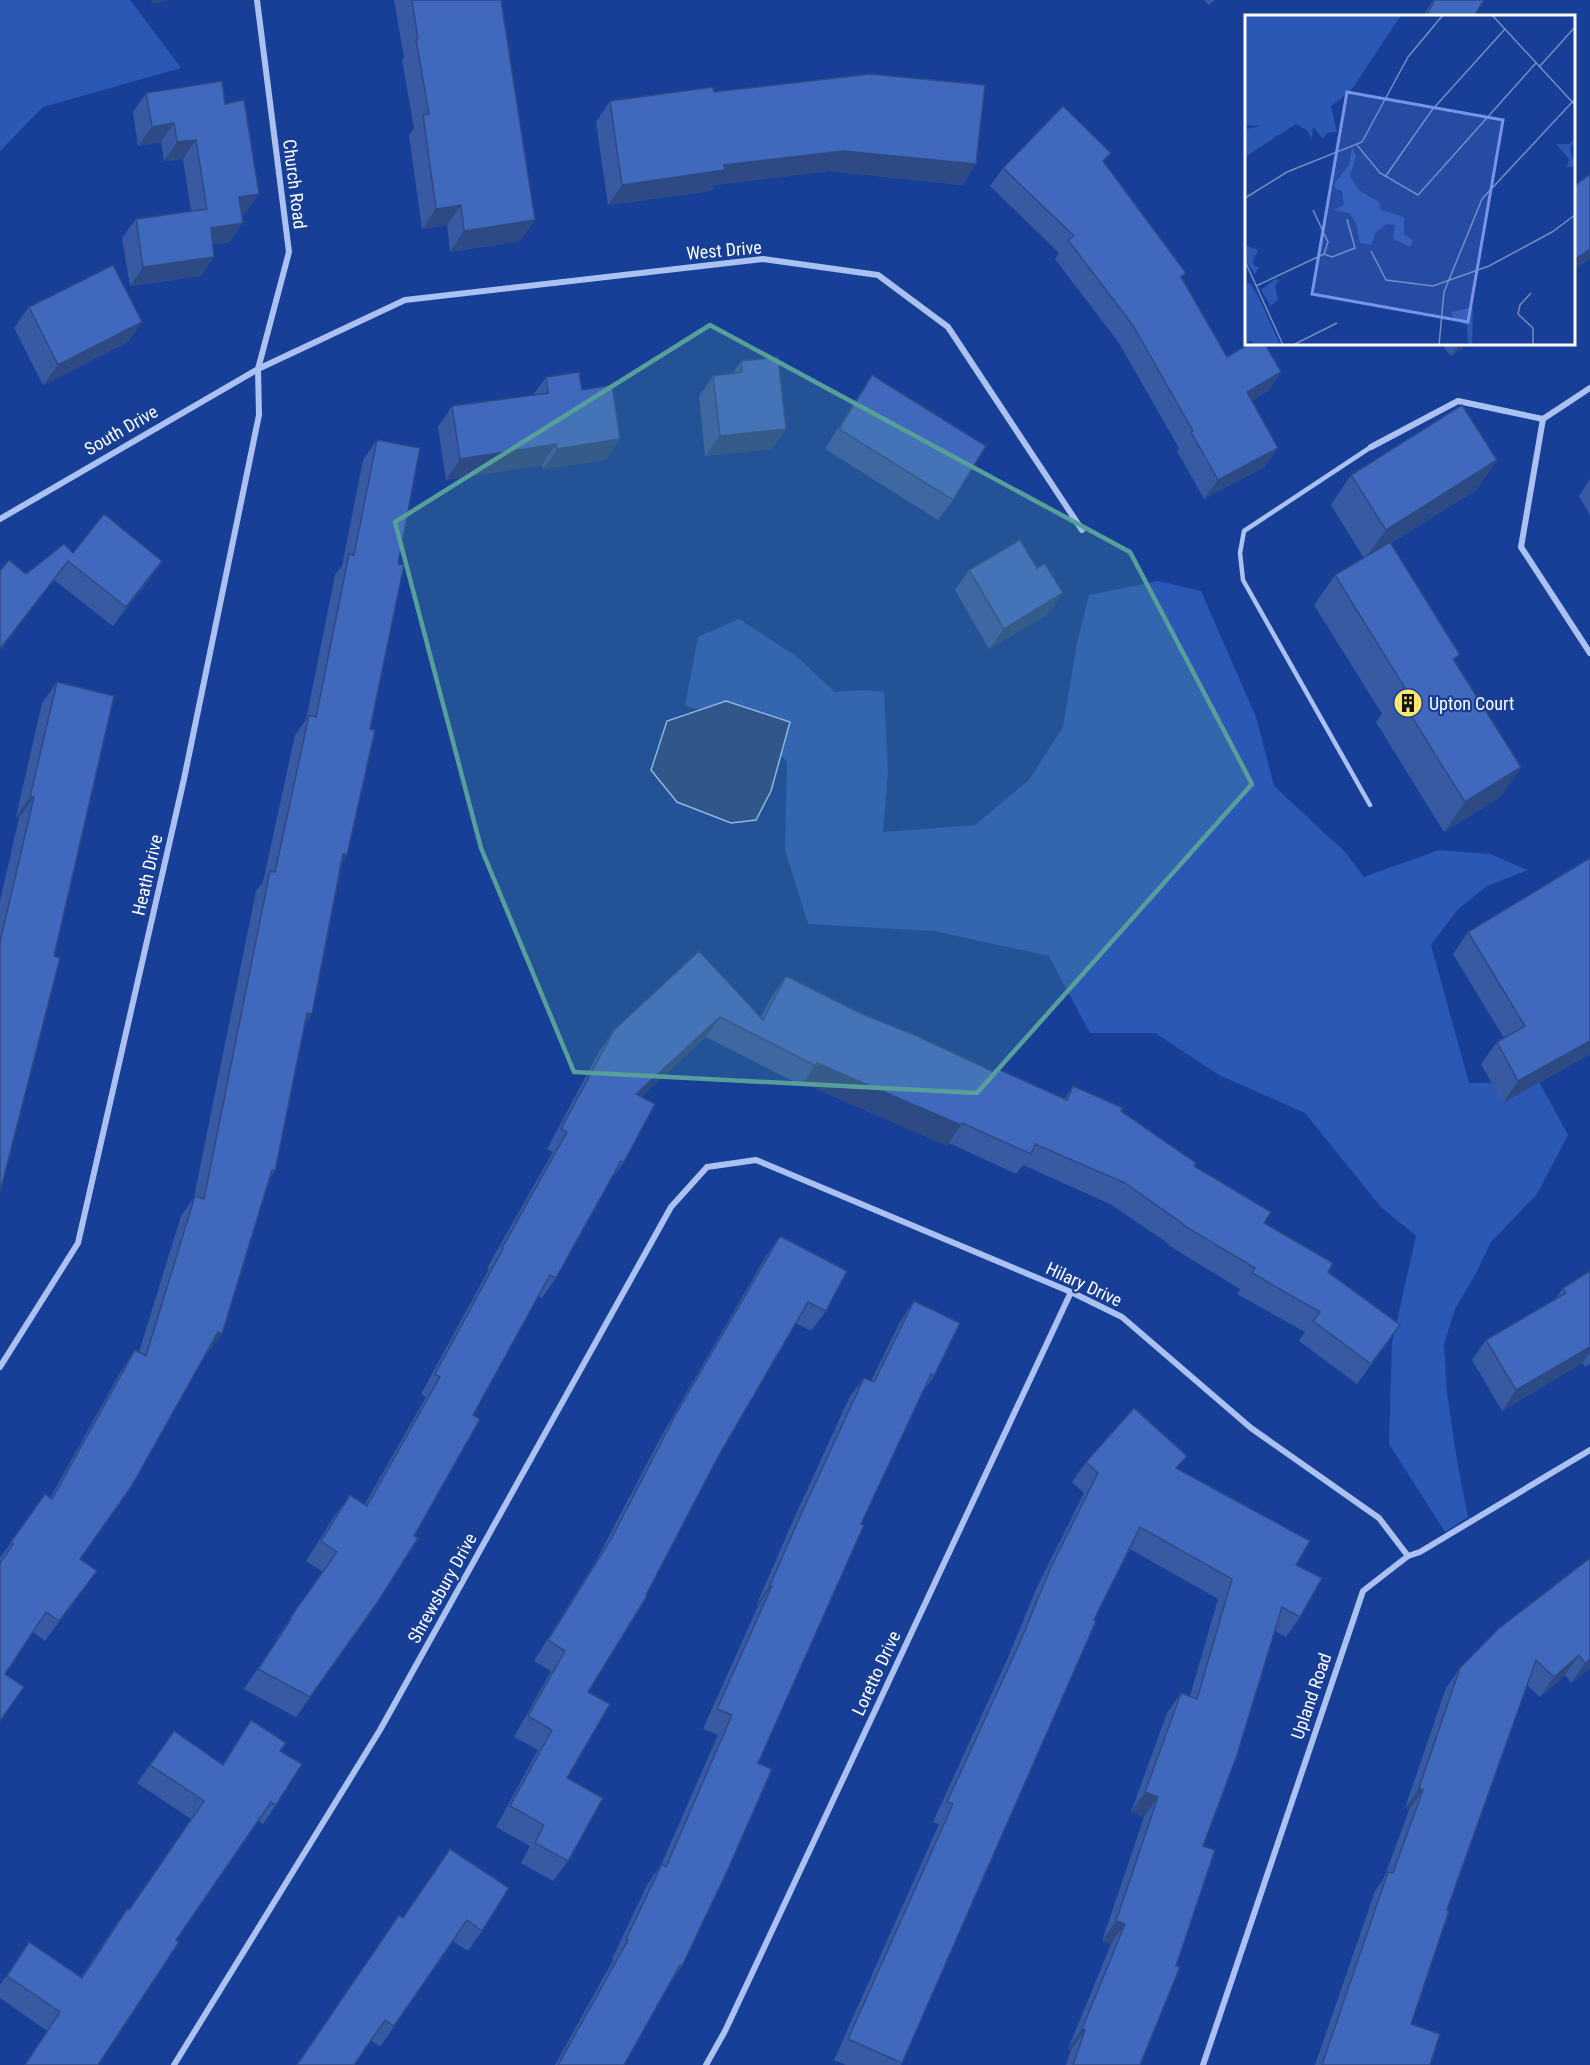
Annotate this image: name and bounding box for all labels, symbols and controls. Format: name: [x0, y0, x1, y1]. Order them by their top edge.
inset map: [1245, 15, 1575, 345]
street label: Church Road: [279, 138, 311, 230]
street label: West Drive: [685, 236, 763, 264]
street label: South Drive: [81, 401, 161, 459]
building icon: Upton Court: [1392, 687, 1424, 719]
place label: Upton Court: [1429, 693, 1514, 714]
street label: Heath Drive: [128, 833, 166, 917]
street label: Hilary Drive: [1043, 1257, 1125, 1311]
street label: Shrewsbury Drive: [403, 1529, 481, 1647]
street label: Loretto Drive: [847, 1627, 905, 1719]
street label: Upland Road: [1286, 1650, 1336, 1742]

